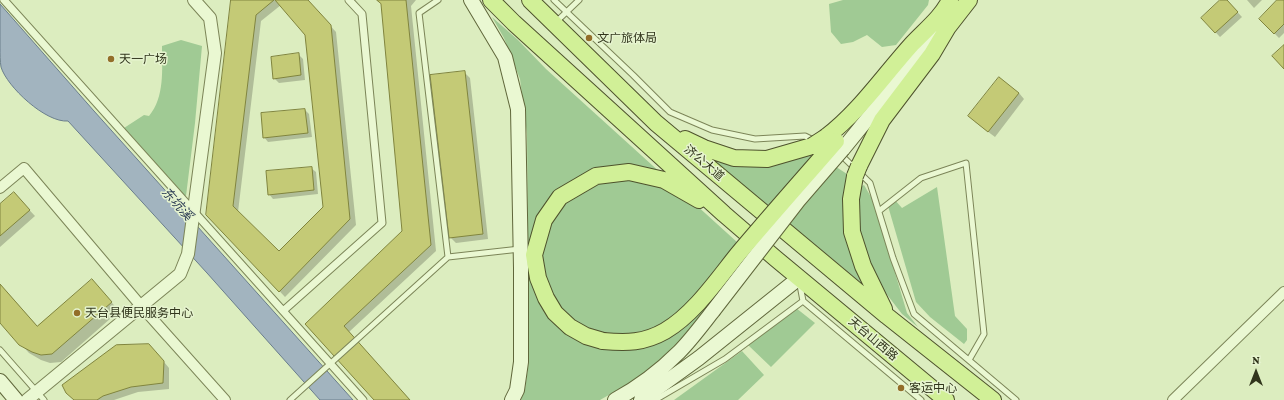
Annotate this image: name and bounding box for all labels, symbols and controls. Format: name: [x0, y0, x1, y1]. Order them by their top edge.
place label: 文广旅体局: [597, 31, 657, 45]
marker: 文广旅体局: [584, 33, 594, 43]
place label: 天一广场: [119, 52, 167, 66]
marker: 天一广场: [106, 54, 116, 64]
street label: 济公大道: [681, 142, 727, 184]
water label: 东坑溪: [158, 184, 196, 224]
place label: 天台县便民服务中心: [85, 306, 193, 320]
marker: 天台县便民服务中心: [72, 308, 82, 318]
street label: 天台山西路: [845, 314, 901, 364]
north arrow: [1236, 352, 1276, 392]
text: N: [1252, 354, 1260, 366]
place label: 客运中心: [909, 381, 957, 395]
marker: 客运中心: [896, 383, 906, 393]

